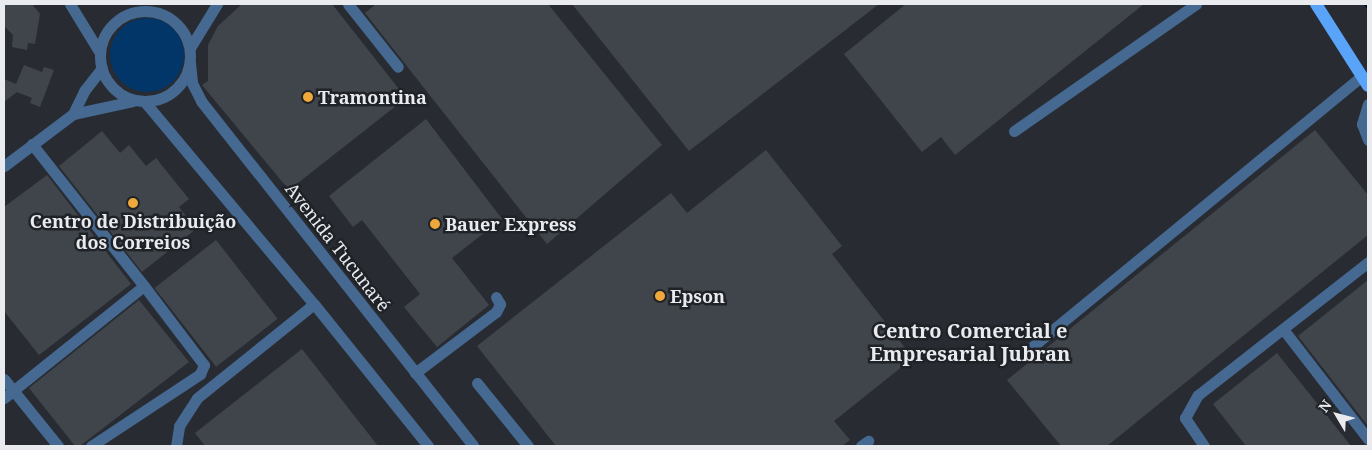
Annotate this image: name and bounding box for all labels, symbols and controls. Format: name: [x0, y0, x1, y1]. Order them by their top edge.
place label: Tramontina: [318, 86, 427, 108]
marker: Tramontina: [302, 91, 314, 103]
street label: Avenida Tucunaré: [281, 178, 395, 316]
marker: Centro de Distribuição dos Correios: [127, 197, 139, 209]
place label: Centro de Distribuição dos Correios: [30, 211, 236, 253]
place label: Bauer Express: [445, 213, 576, 235]
marker: Bauer Express: [429, 218, 441, 230]
place label: Epson: [670, 285, 725, 307]
marker: Epson: [654, 290, 666, 302]
district label: Centro Comercial e Empresarial Jubran: [870, 318, 1070, 365]
north arrow: [1312, 390, 1362, 440]
text: N: [1314, 396, 1336, 416]

